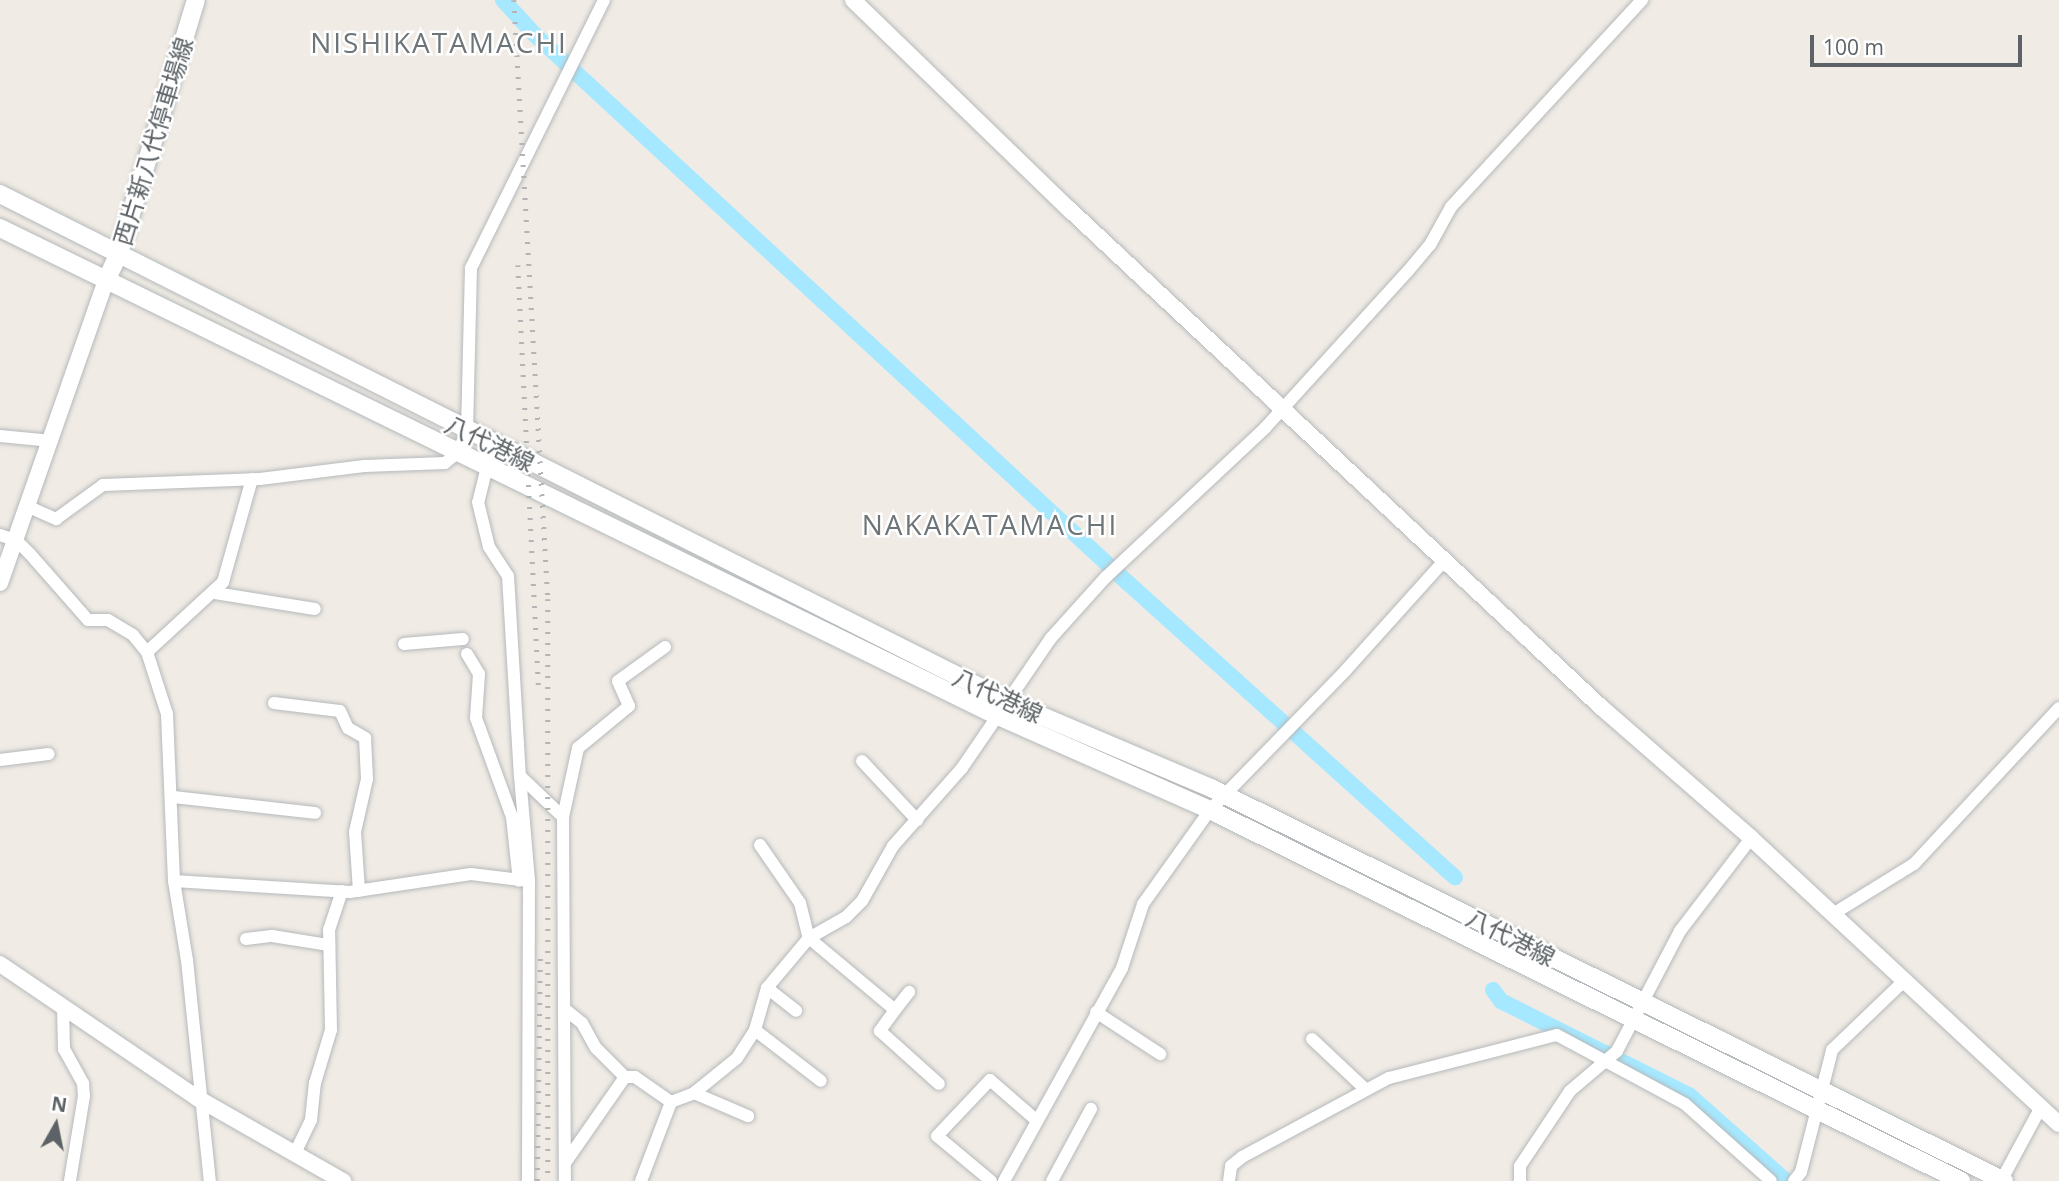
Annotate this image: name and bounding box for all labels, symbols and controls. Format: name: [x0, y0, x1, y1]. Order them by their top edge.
scale bar: [1814, 21, 2026, 65]
district label: NISHIKATAMACHI: [312, 25, 566, 59]
text: 100 m: [1823, 33, 1884, 61]
street label: 西片新八代停車場線: [108, 34, 198, 248]
street label: 八代港線: [441, 409, 539, 477]
district label: NAKAKATAMACHI: [863, 507, 1117, 541]
street label: 八代港線: [948, 662, 1048, 728]
street label: 八代港線: [1462, 902, 1560, 972]
north arrow: [21, 1090, 91, 1160]
text: N: [50, 1090, 69, 1118]

